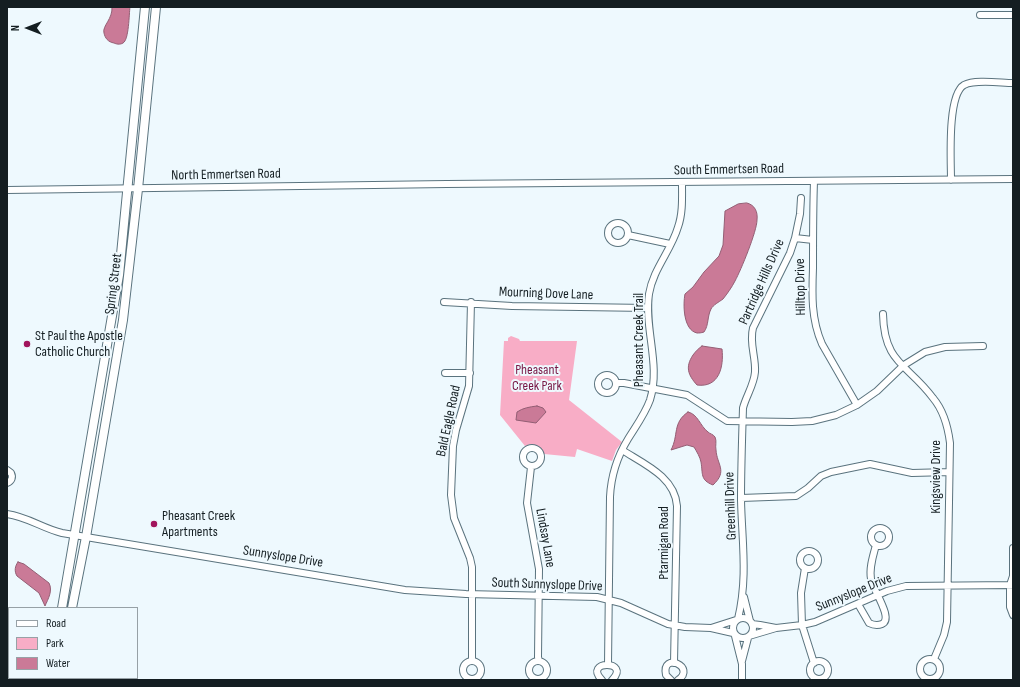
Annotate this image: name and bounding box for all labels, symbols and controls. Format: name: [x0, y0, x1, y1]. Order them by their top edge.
north arrow: [8, 8, 48, 48]
text: N: [9, 25, 22, 31]
street label: South Emmertsen Road: [674, 161, 784, 179]
street label: North Emmertsen Road: [171, 166, 281, 184]
street label: Partridge Hills Drive: [736, 237, 788, 327]
street label: Spring Street: [102, 252, 126, 316]
street label: Hilltop Drive: [792, 258, 810, 316]
street label: Mourning Dove Lane: [499, 284, 593, 304]
street label: Pheasant Creek Trail: [631, 293, 647, 387]
place label: St Paul the Apostle Catholic Church: [35, 328, 123, 360]
marker: St Paul the Apostle Catholic Church: [22, 339, 32, 349]
park label: Pheasant Creek Park: [512, 362, 562, 394]
street label: Bald Eagle Road: [433, 384, 465, 458]
street label: Kingsview Drive: [928, 440, 944, 514]
street label: Greenhill Drive: [721, 471, 741, 541]
street label: Ptarmigan Road: [656, 506, 672, 580]
street label: Lindsay Lane: [532, 507, 558, 569]
place label: Pheasant Creek Apartments: [162, 508, 235, 540]
marker: Pheasant Creek Apartments: [149, 519, 159, 529]
street label: Sunnyslope Drive: [242, 542, 324, 572]
street label: Sunnyslope Drive: [813, 570, 895, 616]
street label: South Sunnyslope Drive: [491, 575, 603, 595]
legend: [8, 607, 138, 679]
text: Road: [46, 616, 66, 631]
text: Park: [46, 636, 64, 651]
text: Water: [46, 656, 70, 671]

